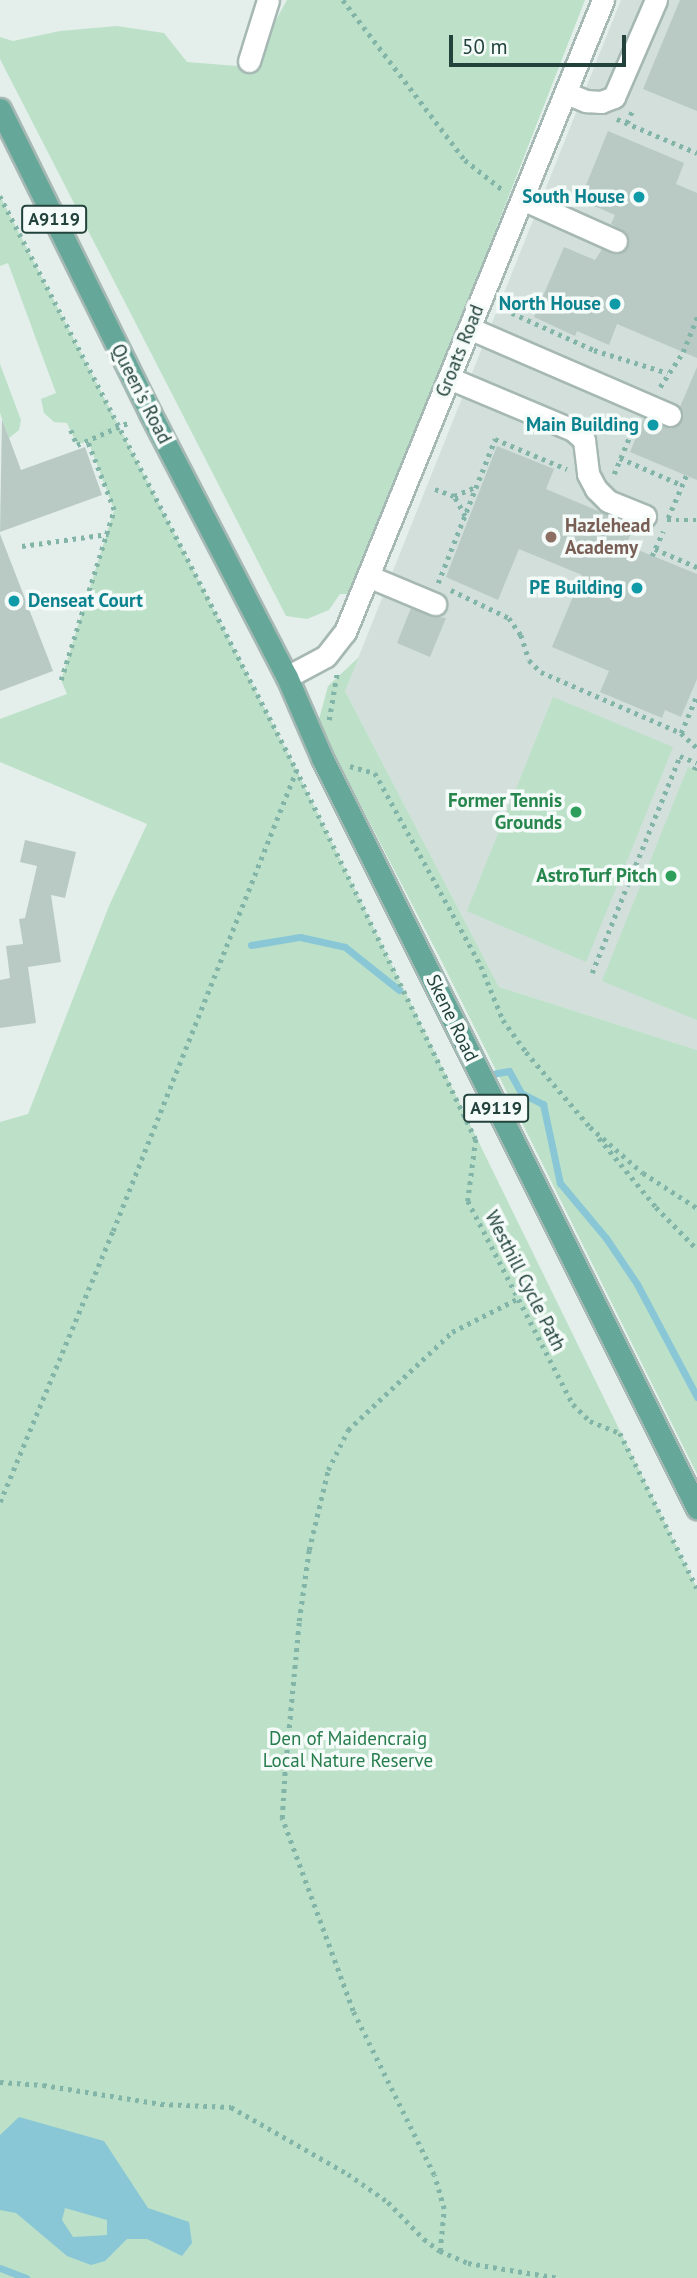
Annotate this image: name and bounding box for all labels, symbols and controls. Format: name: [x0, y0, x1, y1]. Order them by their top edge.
scale bar: [452, 21, 629, 65]
text: 50 m: [462, 33, 508, 60]
place label: South House: [522, 186, 625, 208]
marker: South House: [631, 189, 647, 205]
road number: A9119: [21, 204, 87, 233]
place label: North House: [499, 293, 601, 315]
marker: North House: [607, 296, 623, 312]
street label: Groats Road: [431, 302, 489, 400]
street label: Queen's Road: [106, 340, 176, 448]
place label: Main Building: [526, 414, 639, 436]
marker: Main Building: [645, 417, 661, 433]
place label: Hazlehead Academy: [565, 515, 650, 559]
marker: Hazlehead Academy: [543, 529, 559, 545]
place label: PE Building: [529, 577, 623, 599]
marker: PE Building: [629, 580, 645, 596]
place label: Denseat Court: [28, 590, 143, 612]
marker: Denseat Court: [6, 593, 22, 609]
place label: Former Tennis Grounds: [447, 790, 562, 834]
marker: Former Tennis Grounds: [568, 804, 584, 820]
place label: AstroTurf Pitch: [536, 865, 657, 887]
marker: AstroTurf Pitch: [663, 868, 679, 884]
street label: Skene Road: [421, 971, 483, 1065]
road number: A9119: [463, 1093, 529, 1122]
street label: Westhill Cycle Path: [480, 1207, 570, 1355]
park label: Den of Maidencraig Local Nature Reserve: [263, 1728, 433, 1772]

